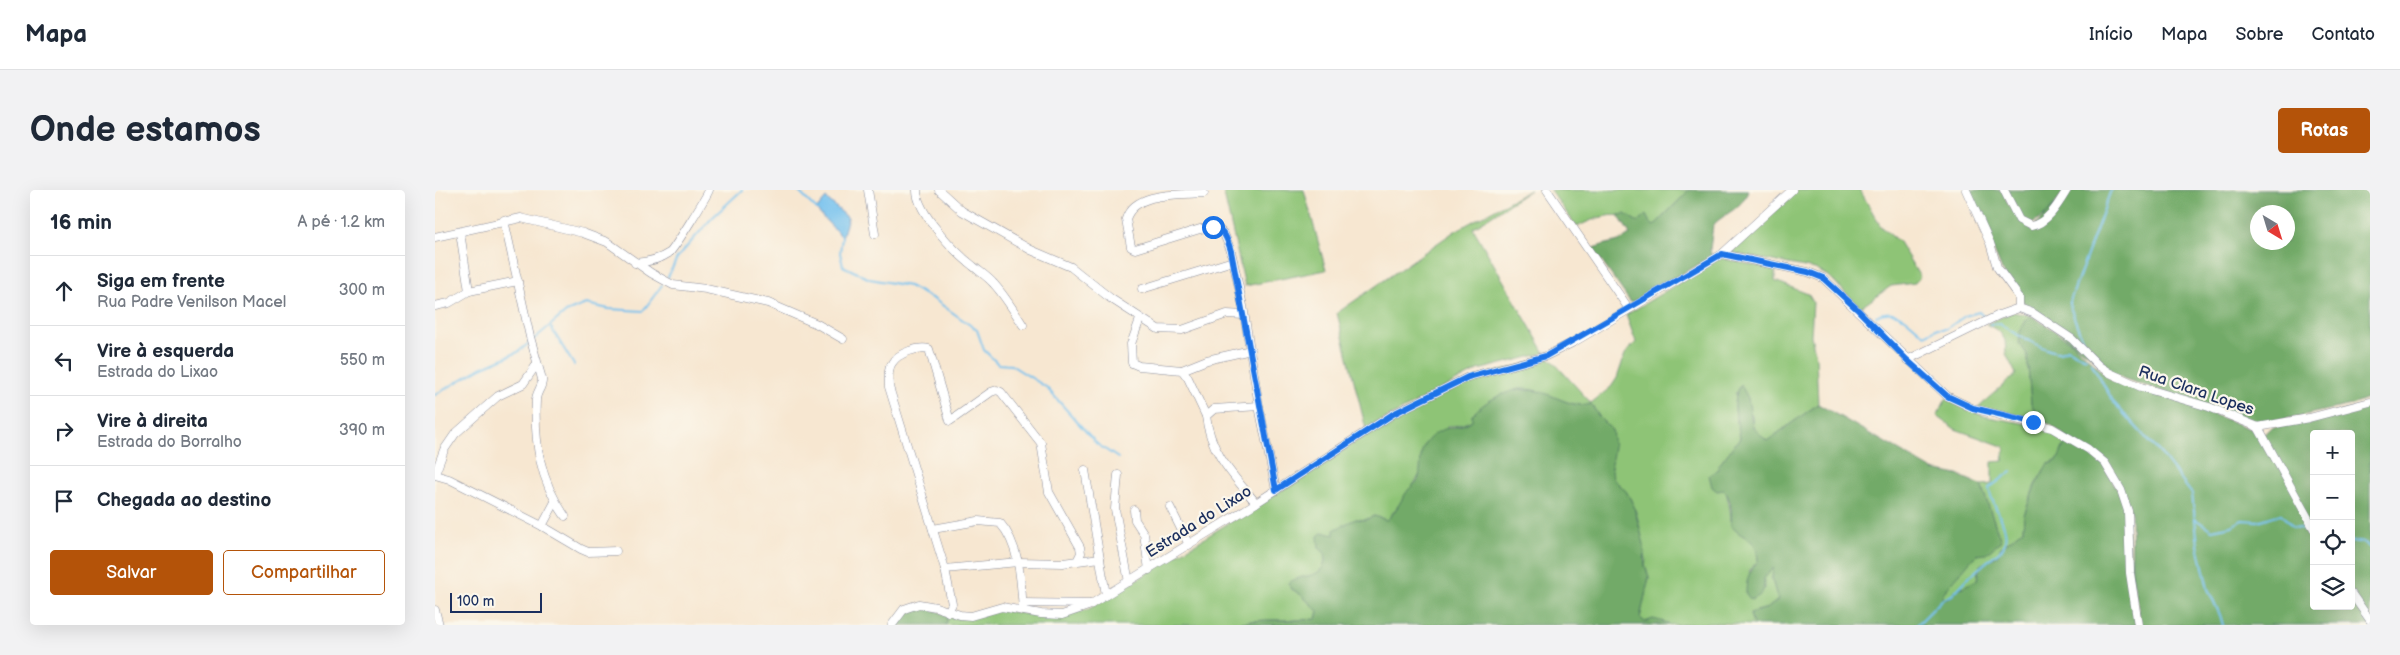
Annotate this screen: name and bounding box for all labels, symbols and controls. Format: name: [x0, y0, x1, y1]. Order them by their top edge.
text: Mapa: [25, 20, 87, 49]
text: Início: [2089, 24, 2133, 45]
text: Mapa: [2161, 24, 2207, 45]
text: Sobre: [2235, 24, 2283, 45]
text: Contato: [2311, 24, 2375, 45]
button: Rotas: [2278, 108, 2370, 153]
text: Onde estamos: [30, 109, 261, 152]
north arrow: [2250, 205, 2295, 250]
text: 16 min: [50, 210, 112, 235]
text: A pé · 1.2 km: [297, 213, 385, 232]
route start: [1202, 216, 1225, 239]
text: Siga em frente: [97, 270, 225, 293]
icon: ahead: [50, 277, 78, 305]
text: 300 m: [339, 281, 385, 300]
text: Rua Padre Venilson Macel: [97, 293, 286, 312]
text: Vire à esquerda: [97, 340, 234, 363]
icon: left: [50, 347, 78, 375]
text: 550 m: [340, 351, 385, 370]
street label: Rua Clara Lopes: [2136, 362, 2256, 420]
text: Estrada do Lixao: [97, 363, 218, 382]
text: Vire à direita: [97, 410, 208, 433]
route end: [2022, 411, 2045, 434]
icon: right: [50, 417, 78, 445]
text: 390 m: [339, 421, 385, 440]
map controls: [2310, 430, 2355, 610]
button: +: [2310, 430, 2355, 475]
text: Estrada do Borralho: [97, 433, 242, 452]
button: −: [2310, 475, 2355, 520]
street label: Estrada do Lixao: [1143, 482, 1255, 562]
icon: arrive: [50, 487, 78, 515]
text: Chegada ao destino: [97, 489, 271, 512]
button: locate: [2310, 520, 2355, 565]
button: Salvar: [50, 550, 213, 595]
button: Compartilhar: [223, 550, 385, 595]
button: layers: [2310, 565, 2355, 610]
scale bar: [450, 590, 543, 613]
text: 100 m: [457, 593, 494, 610]

